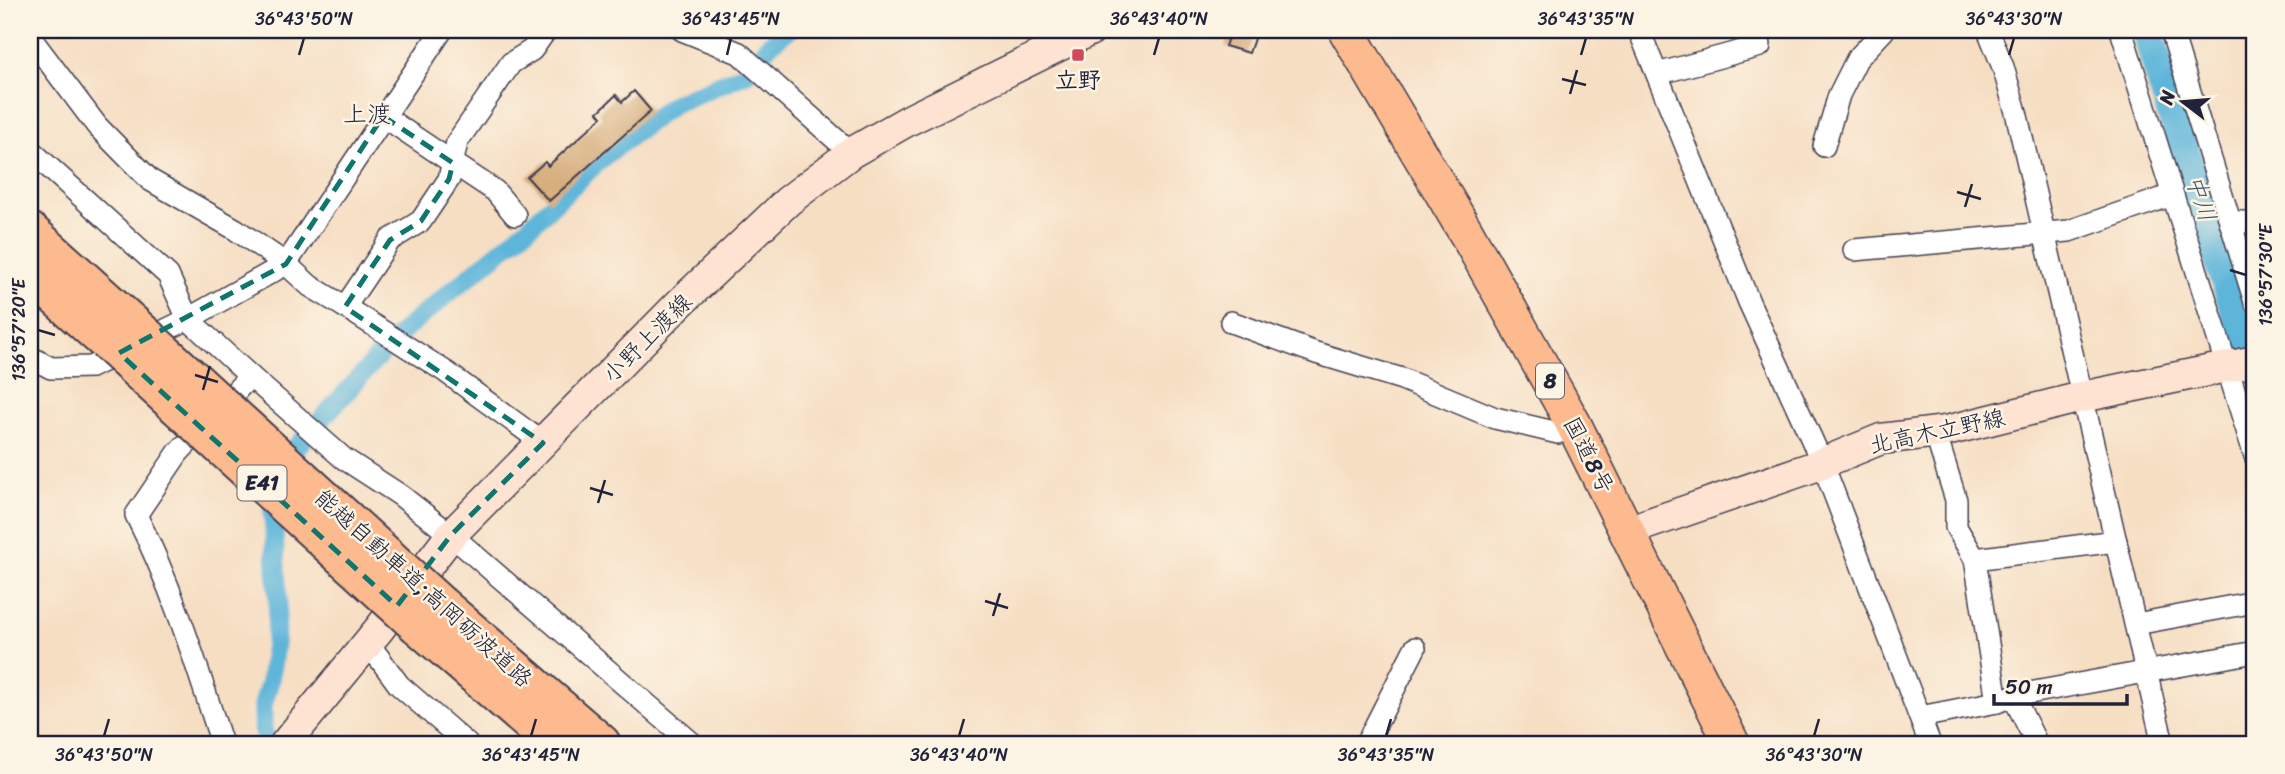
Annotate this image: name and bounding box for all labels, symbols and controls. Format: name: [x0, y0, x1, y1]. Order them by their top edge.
text: 36°43'50"N: [255, 3, 353, 35]
text: 36°43'45"N: [682, 3, 780, 35]
text: 36°43'40"N: [1110, 3, 1209, 35]
text: 36°43'35"N: [1538, 3, 1635, 35]
text: 36°43'30"N: [1966, 3, 2063, 35]
marker: 立野: [1070, 47, 1086, 63]
place label: 立野: [1055, 60, 1101, 101]
north arrow: [2148, 66, 2218, 136]
text: N: [2149, 86, 2185, 109]
district label: 上渡: [343, 93, 391, 135]
water label: 中川: [2174, 169, 2228, 227]
text: 136°57'30"E: [2250, 223, 2282, 326]
text: 136°57'20"E: [3, 278, 35, 381]
street label: 小野上渡線: [592, 283, 703, 394]
road number: 8: [1536, 364, 1564, 398]
street label: 北高木立野線: [1865, 397, 2009, 466]
street label: 国道8号: [1551, 409, 1626, 501]
road number: E41: [238, 466, 286, 500]
street label: 能越自動車道;高岡砺波道路: [305, 478, 543, 698]
scale bar: [1994, 662, 2128, 706]
text: 50 m: [2005, 668, 2053, 706]
text: 36°43'50"N: [55, 739, 153, 771]
text: 36°43'45"N: [482, 739, 580, 771]
text: 36°43'40"N: [910, 739, 1009, 771]
text: 36°43'35"N: [1338, 739, 1435, 771]
text: 36°43'30"N: [1766, 739, 1863, 771]

